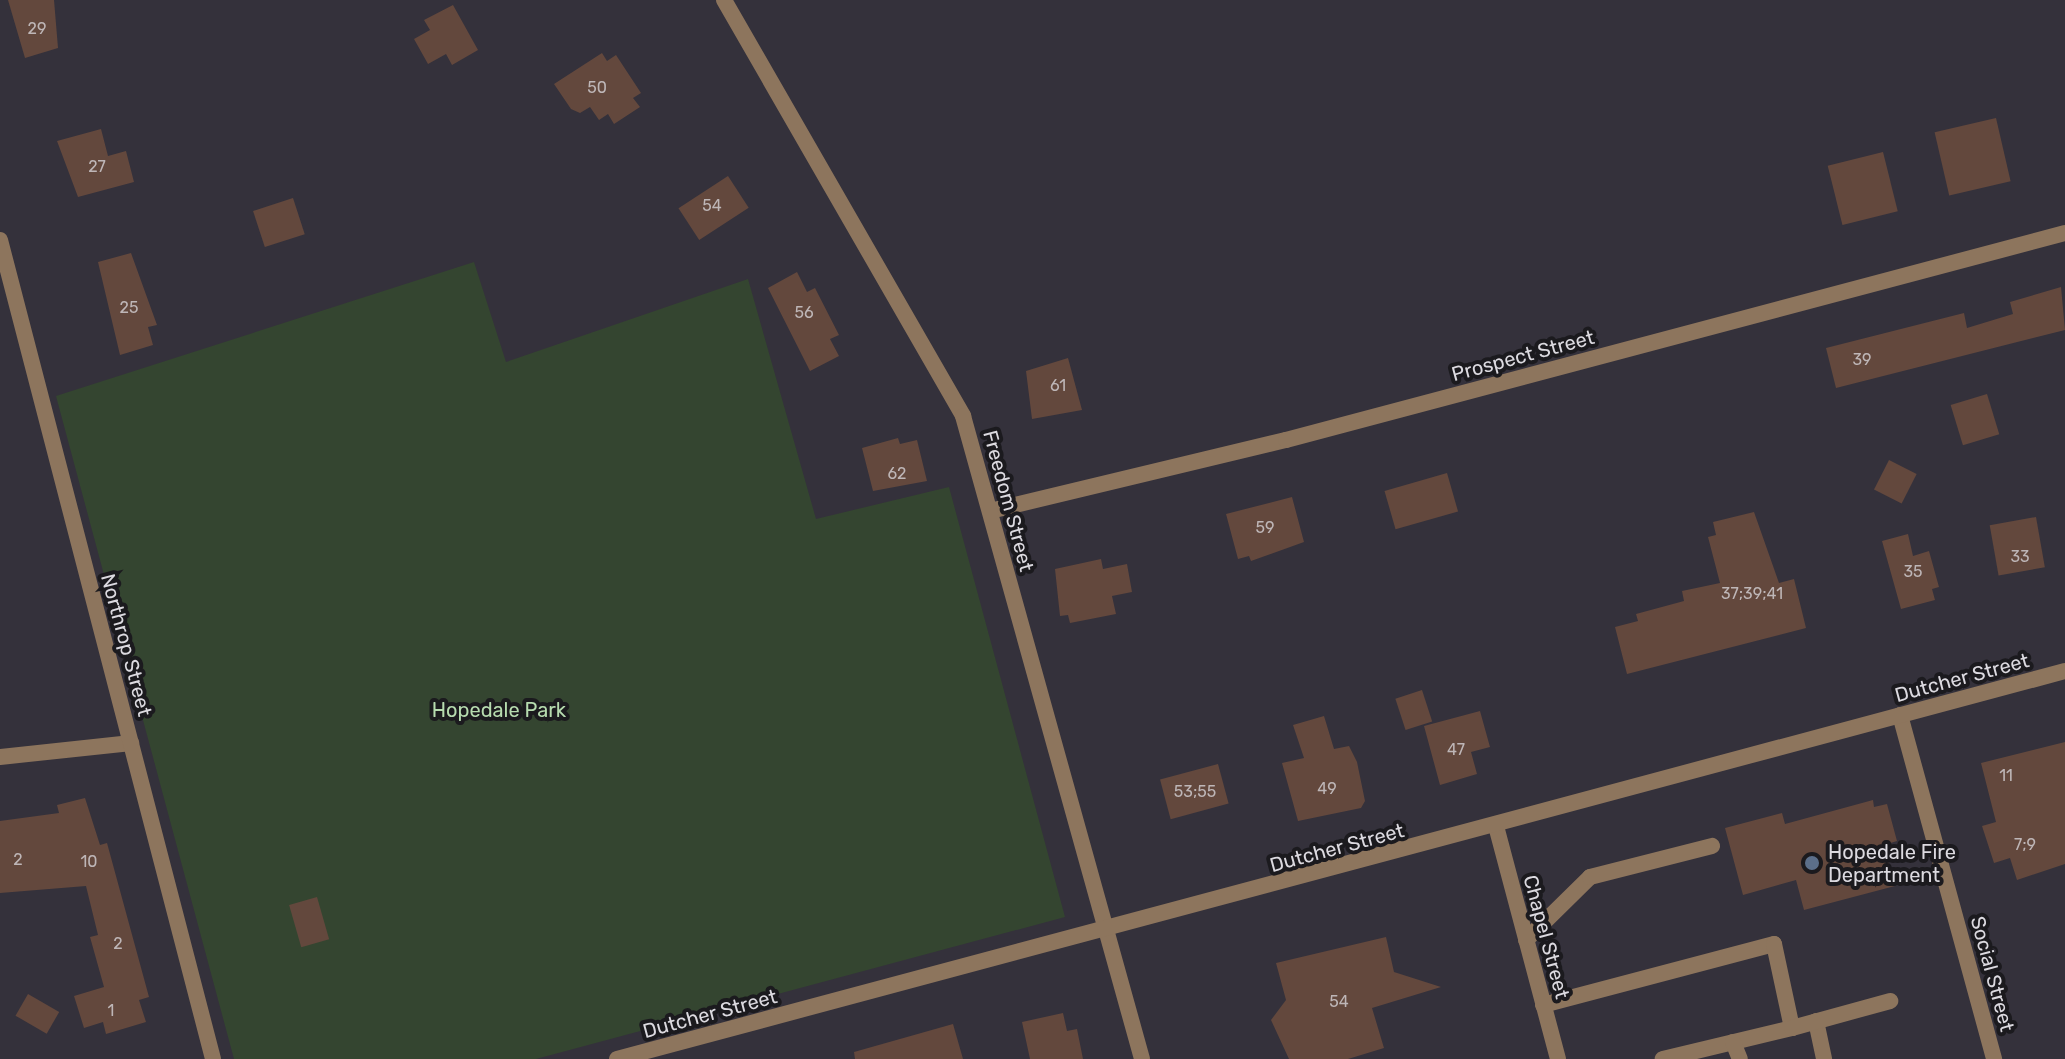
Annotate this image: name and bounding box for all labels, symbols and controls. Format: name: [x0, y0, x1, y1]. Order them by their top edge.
house number: 29: [28, 19, 46, 39]
house number: 50: [587, 78, 607, 98]
house number: 27: [88, 157, 106, 177]
house number: 54: [702, 196, 722, 216]
house number: 25: [120, 298, 138, 318]
house number: 56: [794, 303, 814, 323]
street label: Prospect Street: [1449, 325, 1597, 387]
house number: 39: [1852, 350, 1872, 370]
house number: 61: [1050, 376, 1066, 396]
street label: Freedom Street: [978, 428, 1038, 574]
house number: 62: [887, 464, 907, 484]
house number: 59: [1256, 518, 1274, 538]
house number: 33: [2010, 547, 2030, 567]
house number: 35: [1903, 562, 1923, 582]
street label: Northrop Street: [95, 571, 157, 719]
house number: 37;39;41: [1721, 584, 1783, 604]
street label: Dutcher Street: [1892, 649, 2032, 707]
park label: Hopedale Park: [432, 698, 566, 722]
house number: 47: [1447, 740, 1465, 760]
house number: 11: [1999, 766, 2013, 786]
house number: 49: [1317, 779, 1337, 799]
house number: 53;55: [1174, 782, 1216, 802]
street label: Dutcher Street: [1267, 819, 1407, 877]
house number: 7;9: [2014, 835, 2036, 855]
place label: Hopedale Fire Department: [1828, 840, 1956, 887]
house number: 2: [13, 850, 23, 870]
house number: 10: [80, 852, 98, 872]
marker: Hopedale Fire Department: [1803, 854, 1821, 872]
street label: Chapel Street: [1518, 872, 1574, 1002]
street label: Social Street: [1965, 914, 2019, 1034]
house number: 2: [113, 934, 123, 954]
street label: Dutcher Street: [640, 985, 780, 1043]
house number: 54: [1329, 992, 1349, 1012]
house number: 1: [108, 1001, 114, 1021]

